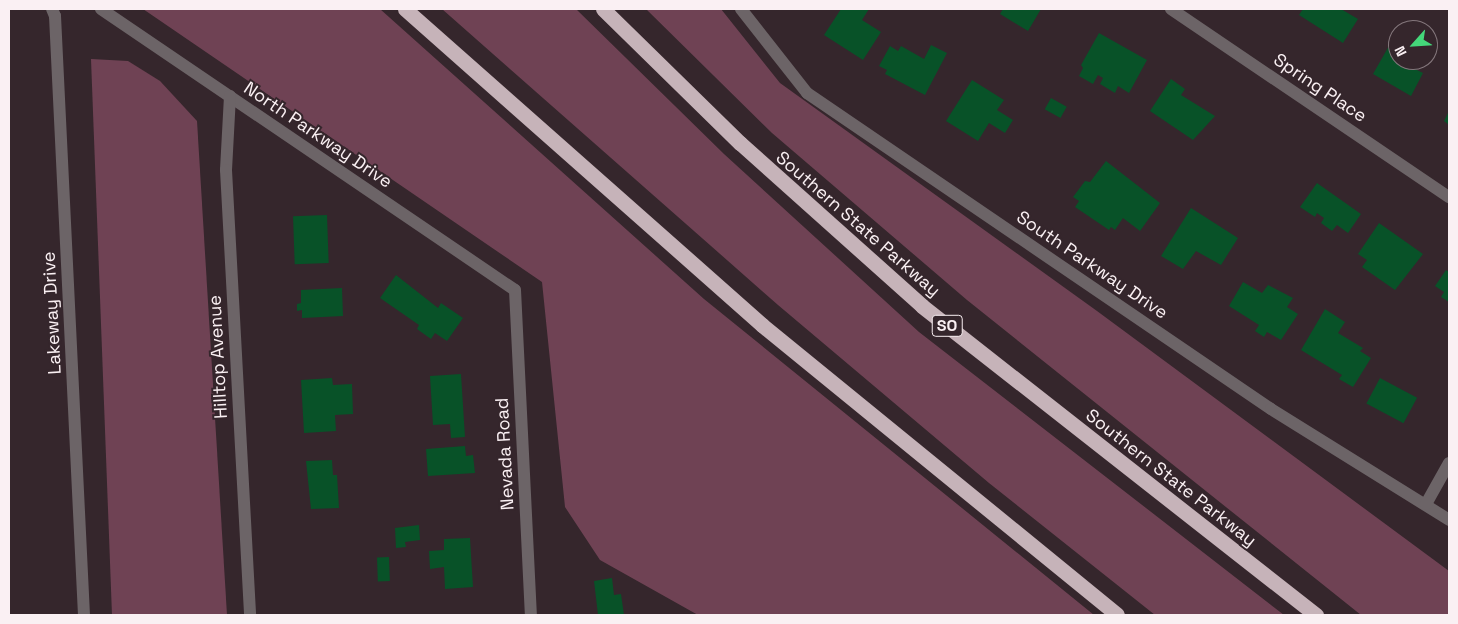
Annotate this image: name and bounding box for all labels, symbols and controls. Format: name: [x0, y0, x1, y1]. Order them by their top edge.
north arrow: [1388, 20, 1438, 70]
text: N: [1390, 43, 1411, 59]
street label: Spring Place: [1269, 49, 1371, 127]
street label: North Parkway Drive: [240, 77, 396, 193]
street label: Southern State Parkway: [771, 147, 945, 301]
street label: South Parkway Drive: [1012, 206, 1172, 324]
street label: Lakeway Drive: [38, 251, 66, 375]
street label: Hilltop Avenue: [204, 295, 232, 419]
road number: SO: [931, 312, 963, 340]
street label: Nevada Road: [491, 397, 519, 511]
street label: Southern State Parkway: [1081, 405, 1261, 551]

